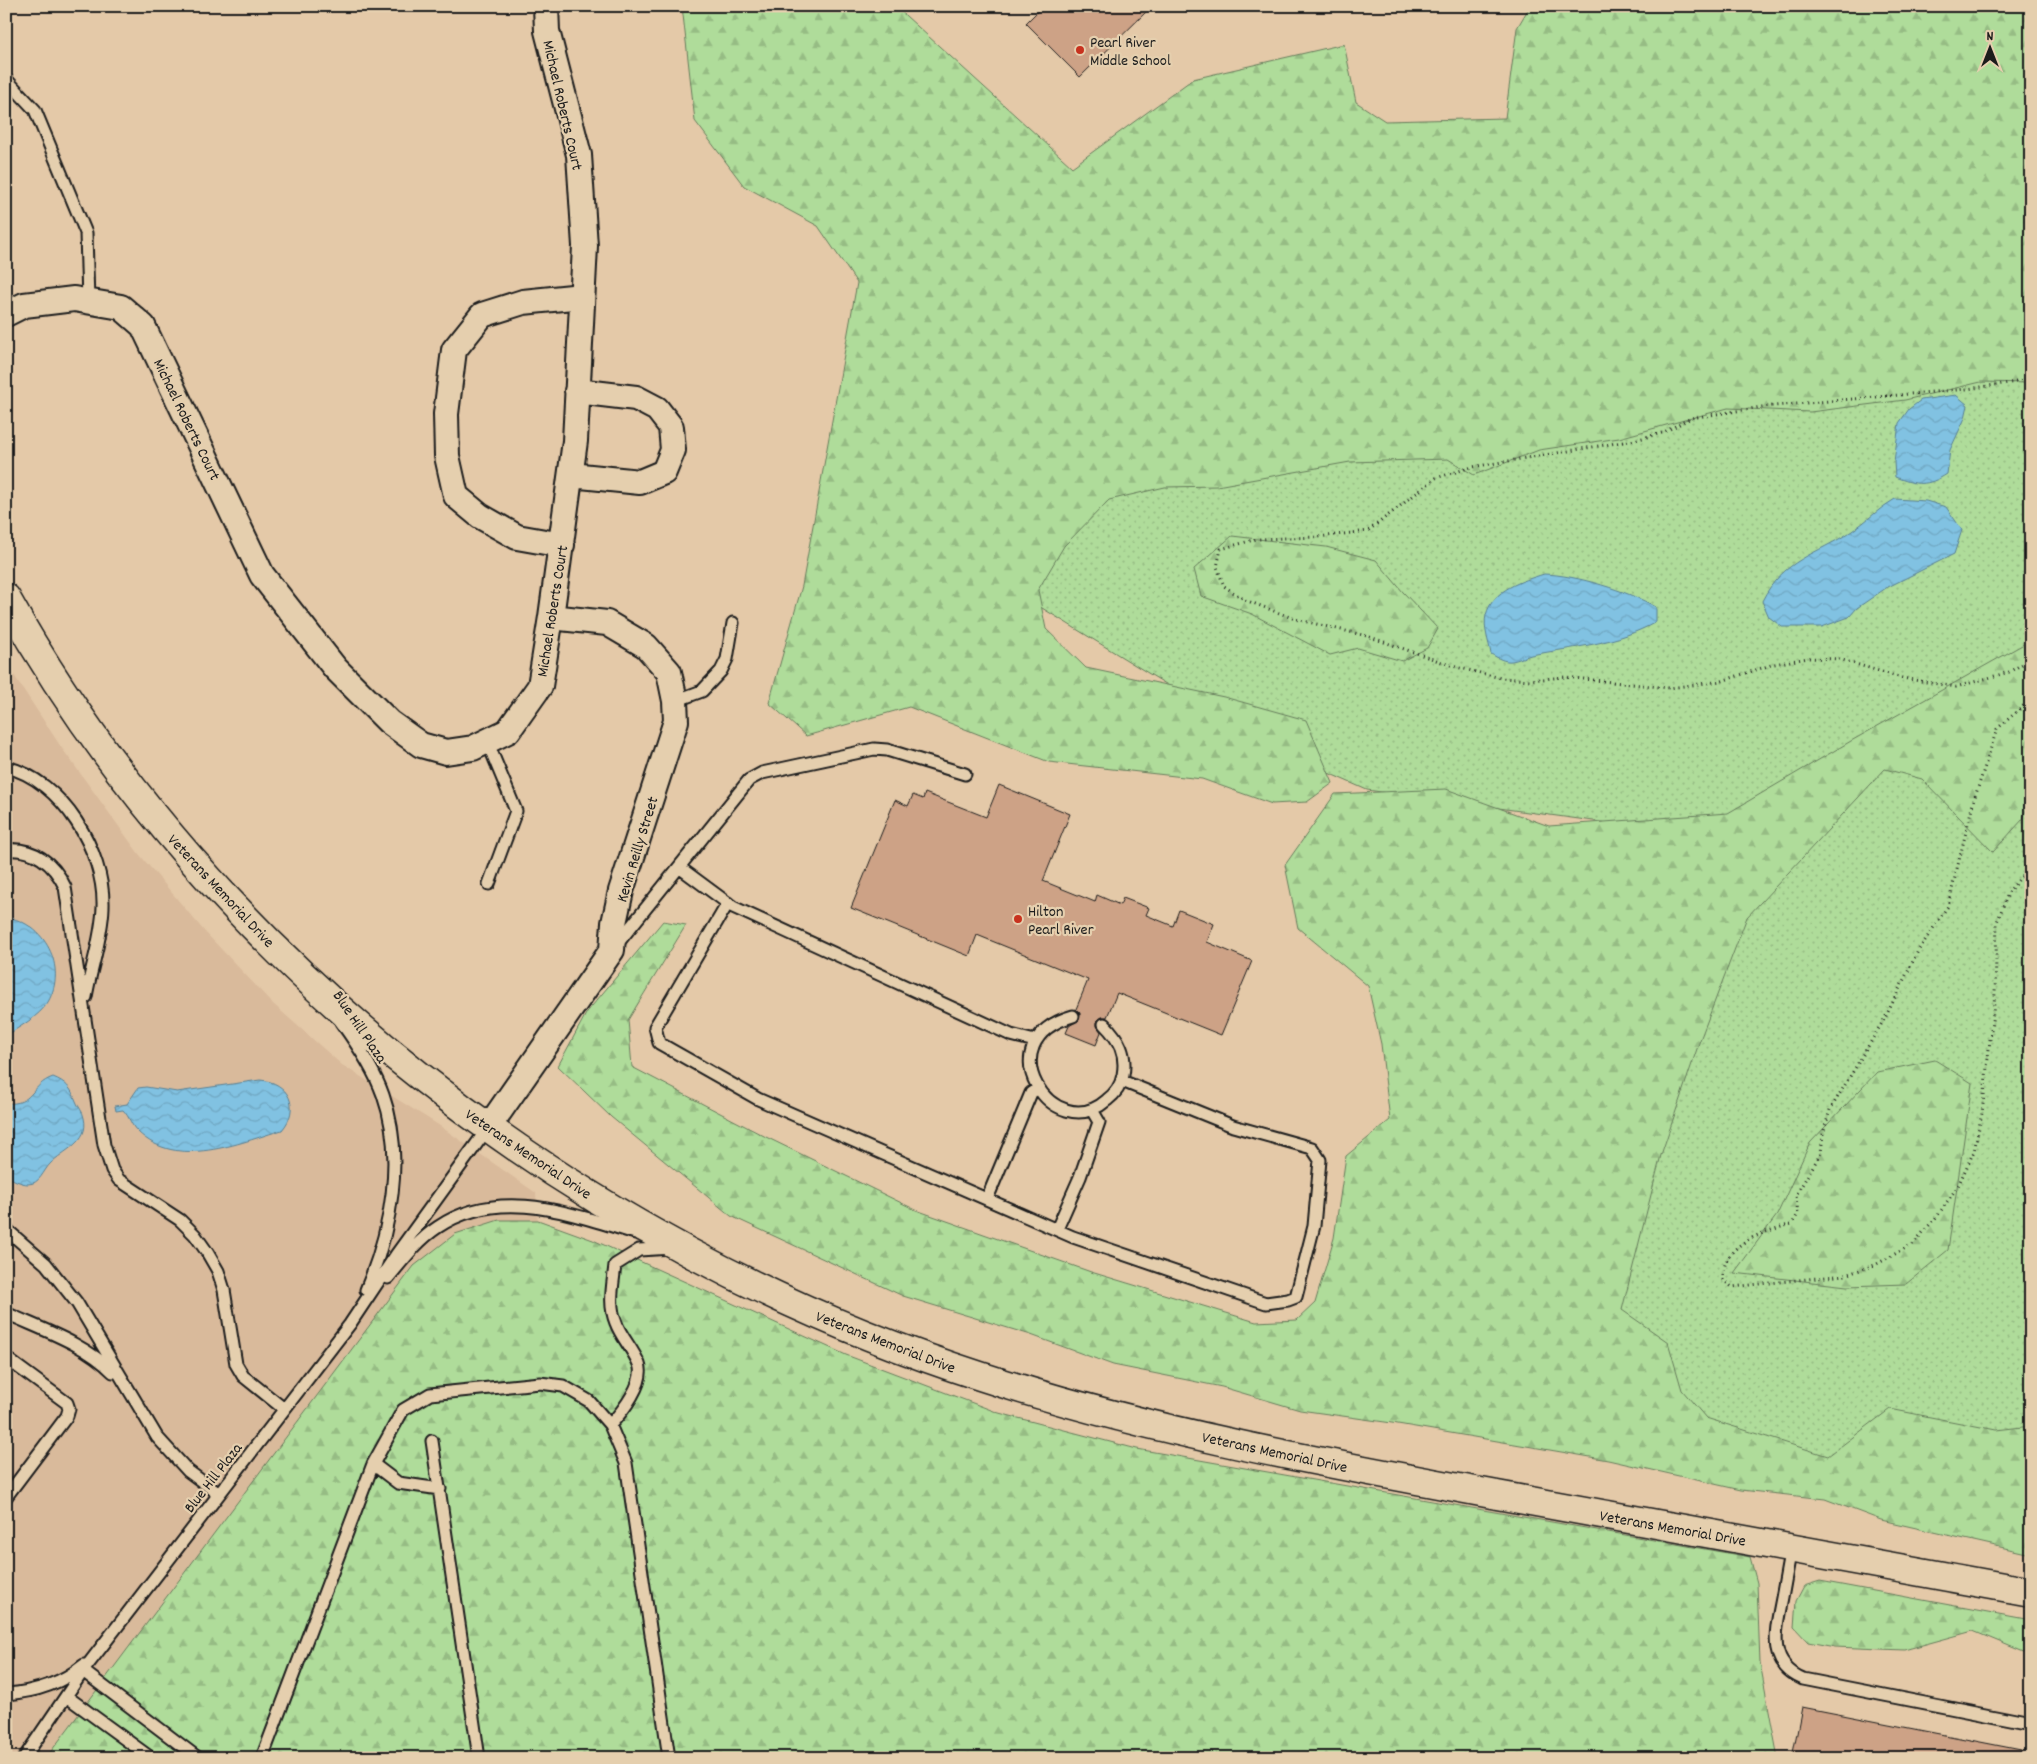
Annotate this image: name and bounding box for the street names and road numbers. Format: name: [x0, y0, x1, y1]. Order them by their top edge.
street label: Michael Roberts Court: [535, 38, 588, 173]
street label: Michael Roberts Court: [146, 355, 225, 485]
street label: Michael Roberts Court: [532, 544, 575, 679]
street label: Kevin Reilly Street: [611, 794, 665, 905]
street label: Veterans Memorial Drive: [161, 830, 279, 954]
street label: Blue Hill Plaza: [326, 986, 392, 1069]
street label: Veterans Memorial Drive: [460, 1104, 595, 1206]
street label: Veterans Memorial Drive: [812, 1306, 958, 1381]
street label: Veterans Memorial Drive: [1200, 1427, 1349, 1480]
street label: Blue Hill Plaza: [179, 1438, 249, 1519]
street label: Veterans Memorial Drive: [1598, 1505, 1748, 1554]

